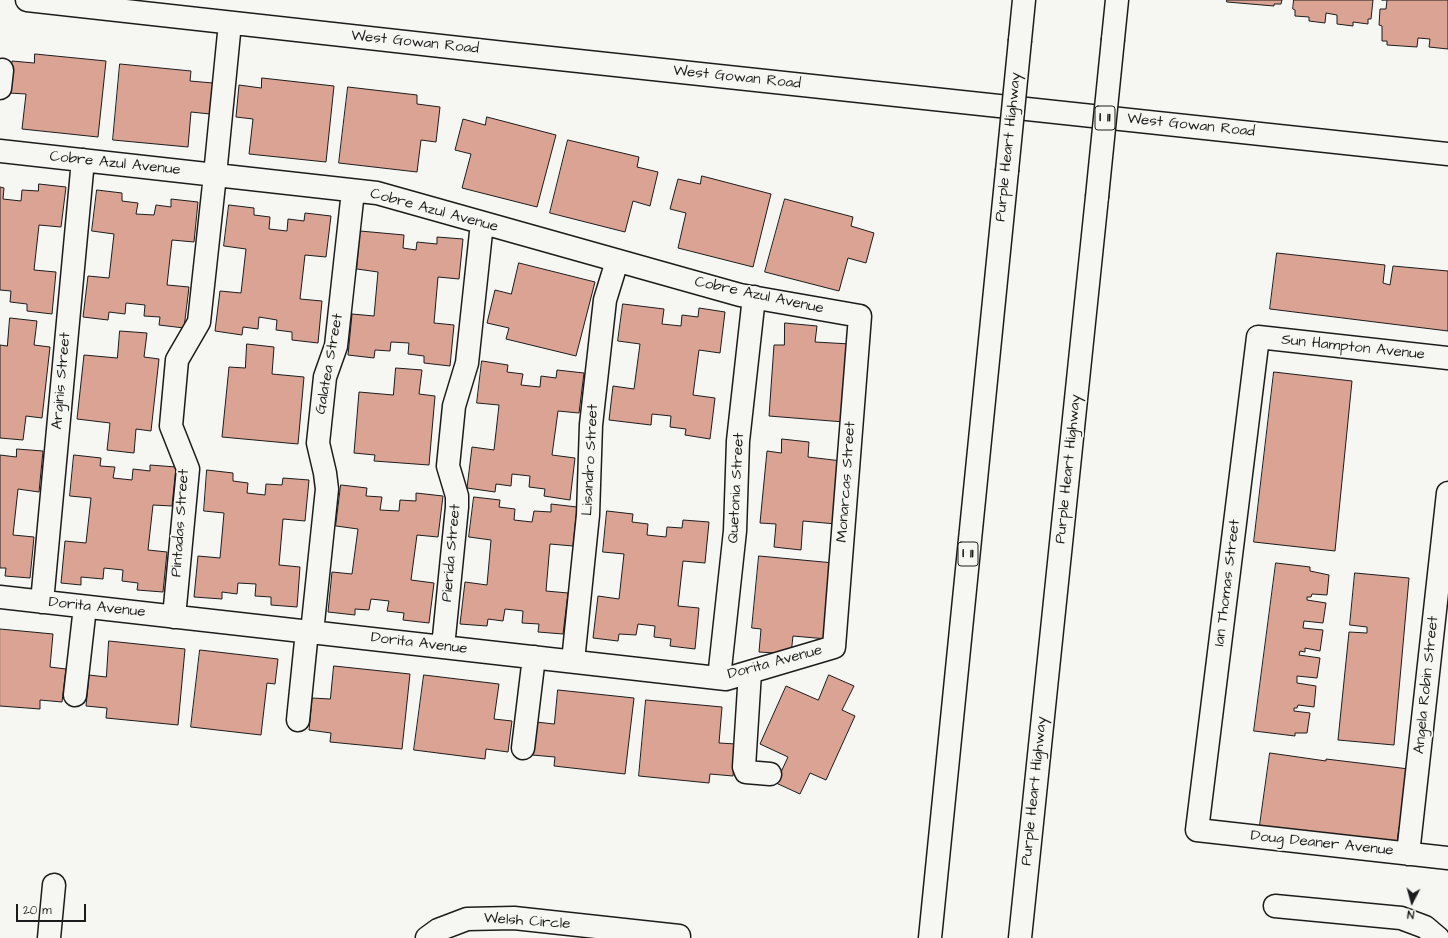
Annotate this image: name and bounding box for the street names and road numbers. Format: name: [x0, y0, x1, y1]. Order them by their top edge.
street label: West Gowan Road: [350, 27, 480, 59]
street label: West Gowan Road: [672, 62, 802, 94]
street label: Purple Heart Highway: [992, 71, 1026, 223]
road number: I 11: [1095, 106, 1115, 130]
street label: West Gowan Road: [1126, 110, 1256, 142]
street label: Cobre Azul Avenue: [49, 148, 181, 180]
street label: Cobre Azul Avenue: [368, 185, 500, 237]
street label: Cobre Azul Avenue: [693, 274, 825, 318]
street label: Galatea Street: [312, 312, 348, 416]
street label: Arginis Street: [49, 332, 75, 430]
street label: Sun Hampton Avenue: [1280, 332, 1426, 364]
street label: Purple Heart Highway: [1052, 393, 1086, 545]
street label: Lisandro Street: [579, 404, 603, 516]
street label: Monarcas Street: [834, 421, 860, 543]
street label: Quetonia Street: [725, 432, 749, 544]
street label: Pintadas Street: [168, 468, 194, 578]
street label: Pierida Street: [439, 503, 465, 603]
street label: Ian Thomas Street: [1211, 519, 1245, 647]
road number: I 11: [958, 542, 978, 566]
street label: Dorita Avenue: [48, 594, 146, 622]
street label: Angela Robin Street: [1411, 615, 1443, 755]
street label: Dorita Avenue: [370, 629, 468, 659]
street label: Dorita Avenue: [726, 642, 824, 684]
street label: Purple Heart Highway: [1018, 715, 1052, 867]
street label: Doug Deaner Avenue: [1250, 828, 1394, 860]
street label: Welsh Circle: [483, 910, 571, 934]

